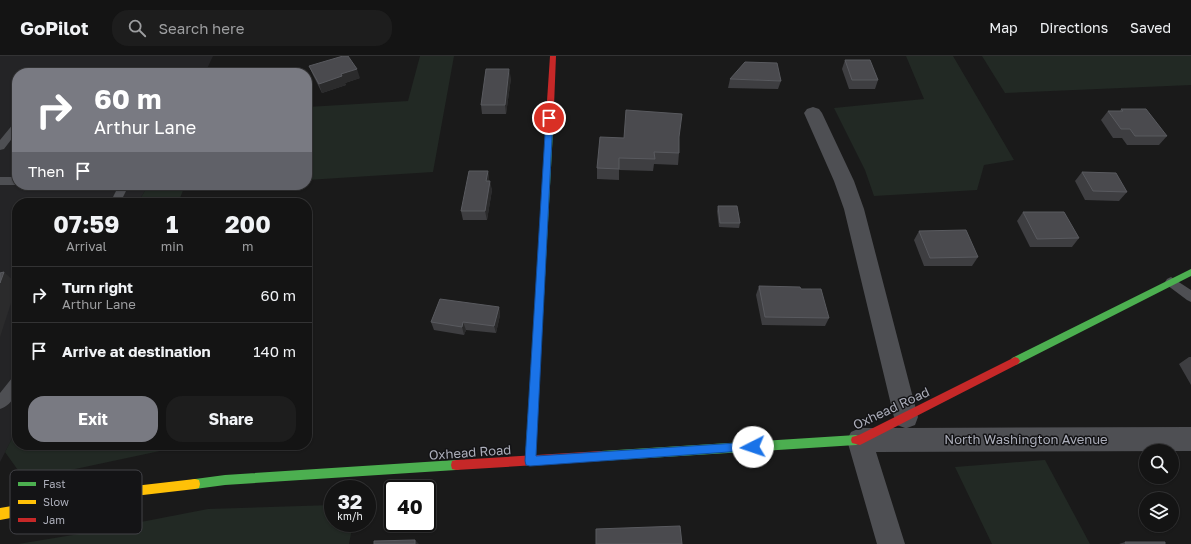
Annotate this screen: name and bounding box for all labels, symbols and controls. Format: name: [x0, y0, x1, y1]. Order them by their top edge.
search box: [112, 10, 392, 46]
text: GoPilot: [20, 16, 88, 39]
icon: search: [126, 17, 148, 39]
text: Search here: [158, 19, 244, 37]
text: Map: [989, 19, 1018, 36]
text: Directions: [1040, 19, 1108, 36]
text: Saved: [1130, 19, 1171, 36]
text: 60 m: [94, 82, 161, 115]
icon: right: [28, 84, 80, 136]
pin: [532, 101, 566, 135]
icon: arrive: [538, 107, 560, 129]
text: Arthur Lane: [94, 116, 196, 138]
icon: arrive: [72, 160, 94, 182]
text: Then: [28, 162, 64, 180]
text: 07:59: [53, 209, 119, 238]
text: 1: [166, 209, 178, 238]
text: 200: [225, 209, 271, 238]
text: Arrival: [66, 238, 107, 254]
text: min: [161, 238, 184, 254]
text: m: [242, 238, 254, 254]
text: Turn right: [62, 278, 133, 296]
icon: right: [28, 284, 50, 306]
text: 60 m: [261, 286, 296, 304]
text: Arthur Lane: [62, 296, 136, 312]
icon: arrive: [28, 340, 50, 362]
text: Arrive at destination: [62, 342, 211, 360]
text: 140 m: [253, 342, 296, 360]
street label: Oxhead Road: [850, 383, 932, 433]
button: Exit: [28, 396, 158, 442]
button: Share: [166, 396, 296, 442]
position arrow: [732, 426, 774, 468]
street label: North Washington Avenue: [944, 431, 1108, 447]
street label: Oxhead Road: [428, 441, 512, 463]
map controls: [1139, 444, 1179, 532]
button: search: [1139, 444, 1179, 484]
legend: [10, 470, 142, 534]
text: Fast: [43, 477, 66, 490]
speed limit sign: 40: [384, 480, 436, 532]
text: 32: [338, 489, 362, 513]
button: layers: [1139, 492, 1179, 532]
text: Slow: [43, 495, 69, 508]
text: km/h: [337, 510, 363, 522]
text: Jam: [43, 513, 65, 526]

